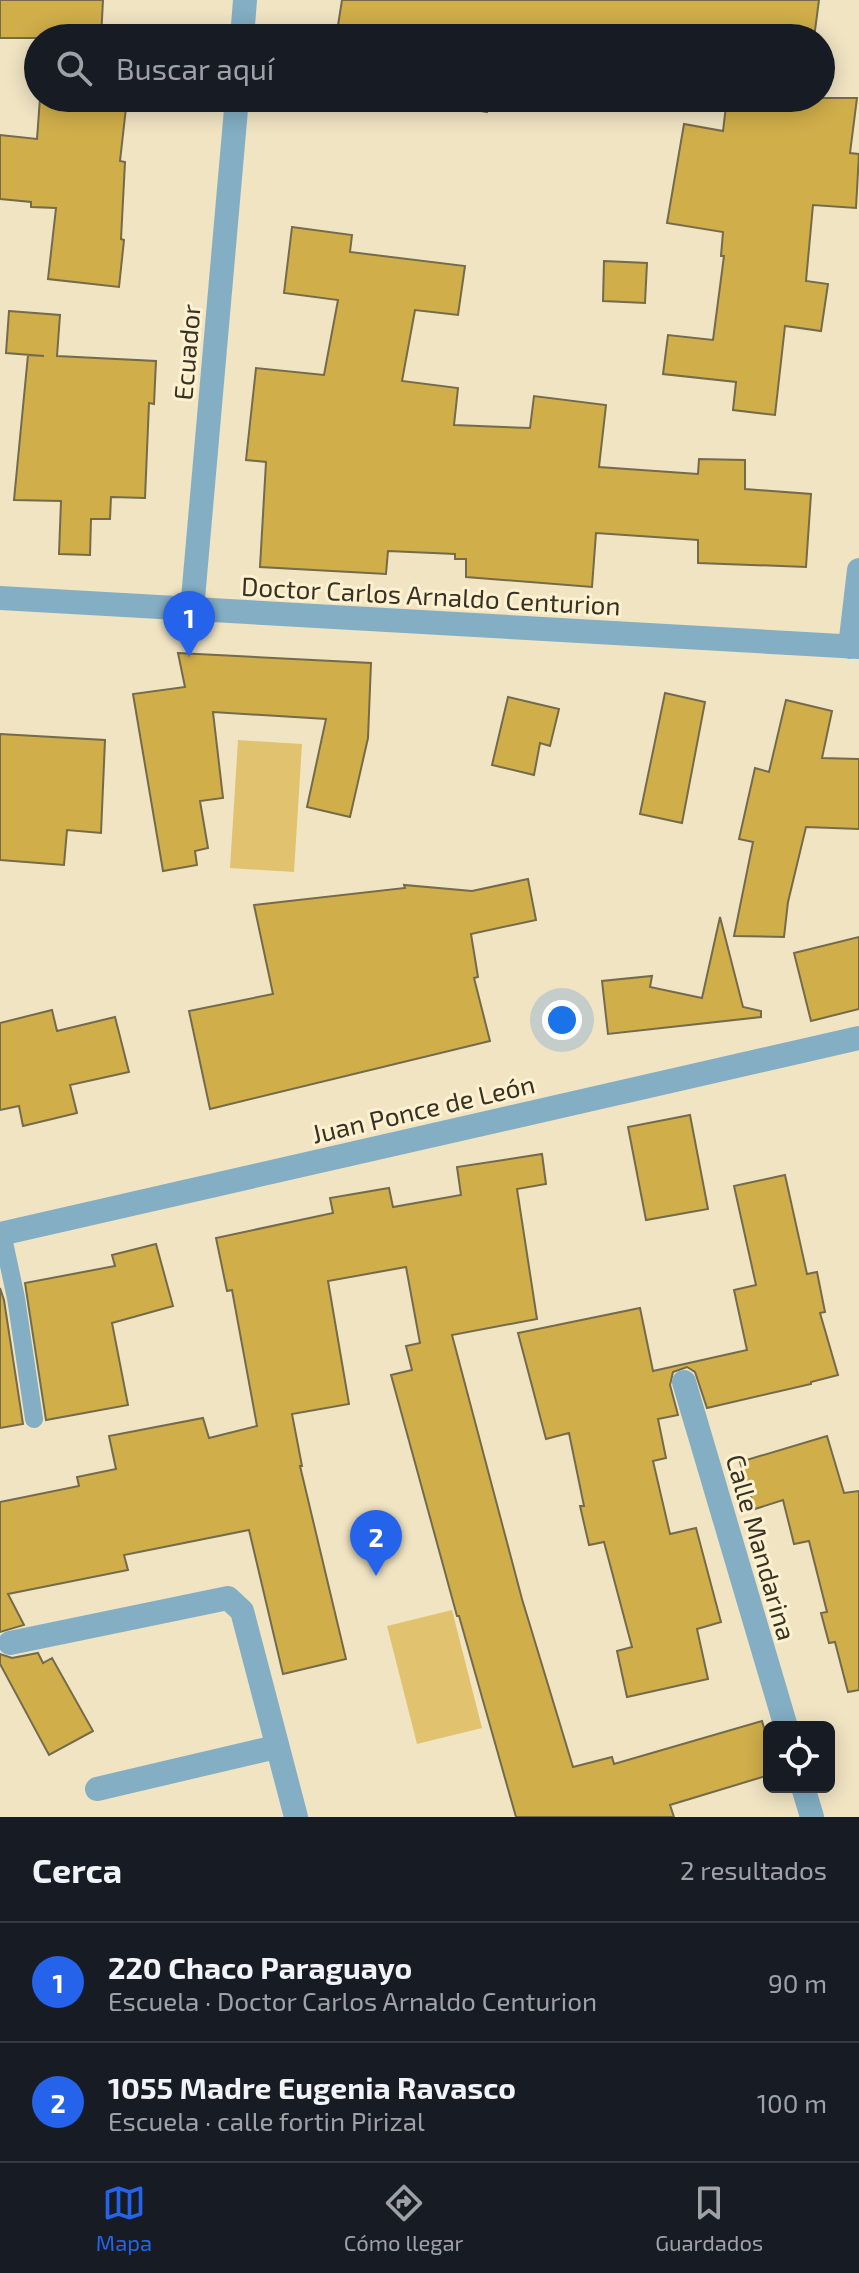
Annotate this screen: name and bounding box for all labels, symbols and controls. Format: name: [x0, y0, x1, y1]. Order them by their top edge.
search box: [24, 24, 835, 112]
icon: search: [52, 46, 96, 90]
text: Buscar aquí: [116, 50, 274, 86]
street label: Ecuador: [166, 303, 206, 401]
street label: Doctor Carlos Arnaldo Centurion: [240, 570, 622, 620]
pin: 1: [163, 591, 215, 657]
your location: [542, 1000, 582, 1040]
street label: Juan Ponce de León: [308, 1067, 538, 1149]
street label: Calle Mandarina: [721, 1450, 803, 1644]
pin: 2: [350, 1510, 402, 1576]
map controls: [763, 1721, 835, 1793]
button: locate: [763, 1721, 835, 1793]
text: Cerca: [32, 1849, 122, 1890]
text: 2 resultados: [680, 1854, 827, 1885]
text: 220 Chaco Paraguayo: [108, 1949, 412, 1985]
text: 1: [52, 1967, 64, 1998]
text: 90 m: [768, 1967, 827, 1998]
text: Escuela · Doctor Carlos Arnaldo Centurion: [108, 1985, 597, 2016]
text: 1055 Madre Eugenia Ravasco: [108, 2069, 516, 2105]
text: 2: [50, 2087, 66, 2118]
text: 100 m: [757, 2087, 827, 2118]
text: Escuela · calle fortin Pirizal: [108, 2105, 425, 2136]
tab: Mapa: [96, 2181, 152, 2255]
tab: Cómo llegar: [344, 2181, 463, 2255]
tab: Guardados: [655, 2181, 763, 2255]

